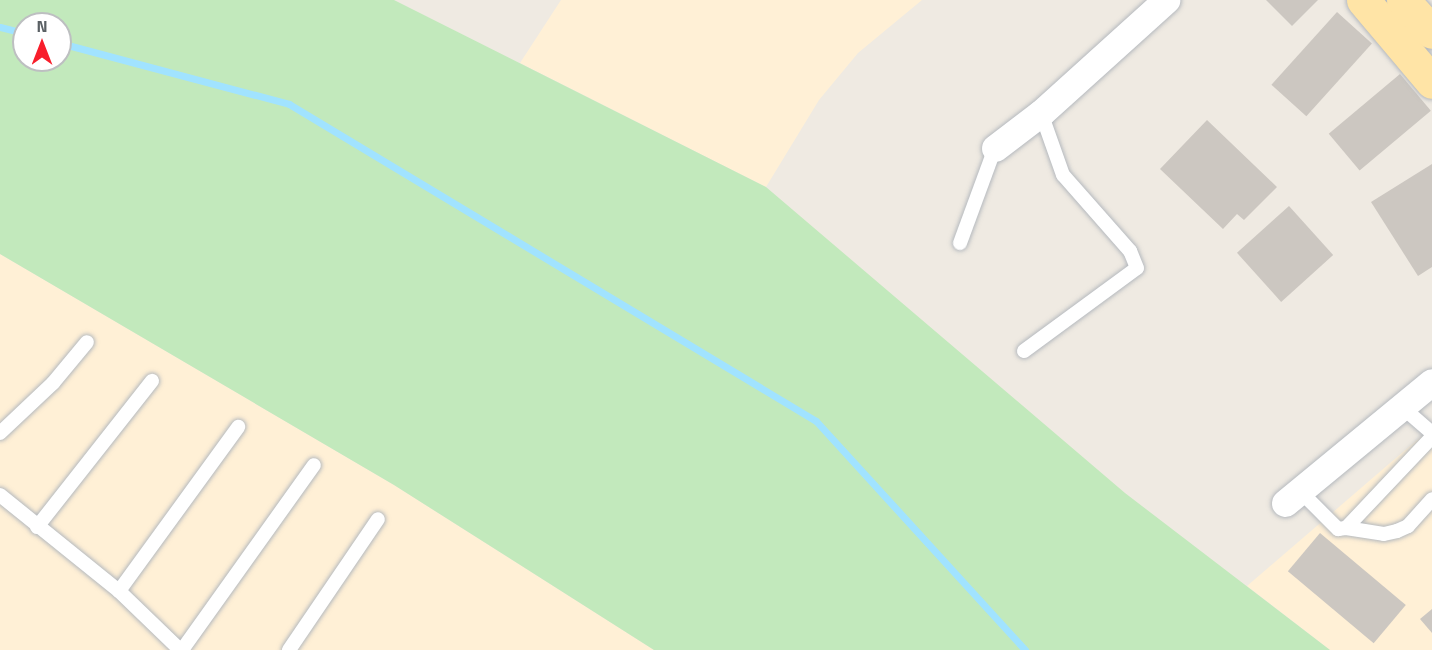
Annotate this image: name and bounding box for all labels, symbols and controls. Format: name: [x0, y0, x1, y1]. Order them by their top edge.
north arrow: [12, 12, 72, 72]
text: N: [36, 14, 48, 38]

